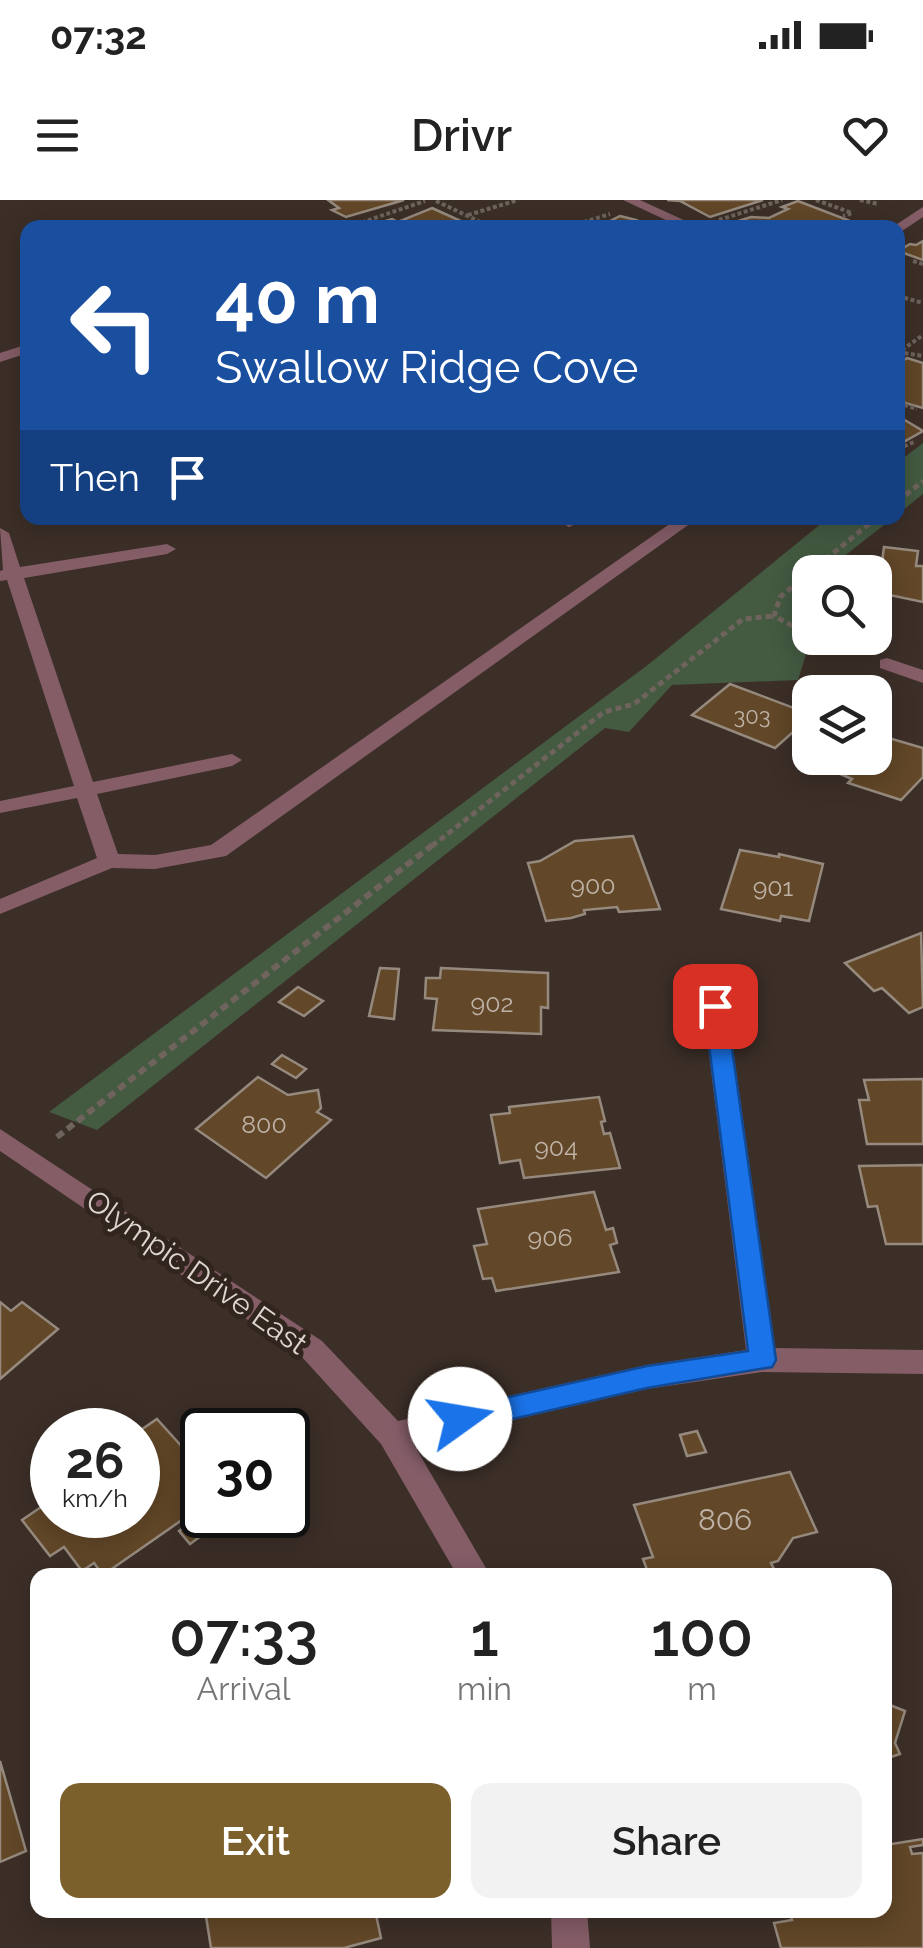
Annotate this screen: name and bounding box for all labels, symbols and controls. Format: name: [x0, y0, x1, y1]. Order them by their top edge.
text: 07:32: [50, 13, 147, 58]
icon: menu: [30, 108, 85, 163]
icon: heart: [838, 108, 893, 163]
text: Drivr: [411, 109, 512, 162]
text: 40 m: [215, 257, 380, 339]
icon: left: [50, 260, 180, 390]
text: Swallow Ridge Cove: [215, 341, 638, 394]
icon: arrive: [160, 450, 215, 505]
text: Then: [50, 455, 140, 500]
map controls: [792, 555, 892, 775]
button: search: [792, 555, 892, 655]
button: layers: [792, 675, 892, 775]
house number: 303: [734, 703, 770, 729]
house number: 900: [570, 870, 616, 900]
house number: 901: [753, 872, 794, 902]
pin: [673, 964, 758, 1049]
icon: arrive: [688, 979, 743, 1034]
house number: 902: [471, 988, 513, 1018]
house number: 800: [241, 1109, 287, 1139]
house number: 904: [534, 1132, 578, 1162]
street label: Olympic Drive East: [80, 1183, 314, 1361]
house number: 906: [527, 1222, 573, 1252]
position arrow: [408, 1367, 512, 1471]
speed limit sign: 30: [180, 1408, 310, 1538]
text: 26: [66, 1431, 124, 1490]
text: km/h: [62, 1483, 128, 1513]
house number: 806: [698, 1502, 752, 1537]
text: 07:33: [169, 1600, 318, 1670]
text: 1: [470, 1600, 499, 1670]
text: 100: [651, 1600, 753, 1670]
text: Arrival: [197, 1670, 290, 1707]
text: min: [457, 1670, 512, 1707]
text: m: [687, 1670, 717, 1707]
button: Exit: [60, 1783, 451, 1898]
button: Share: [471, 1783, 862, 1898]

